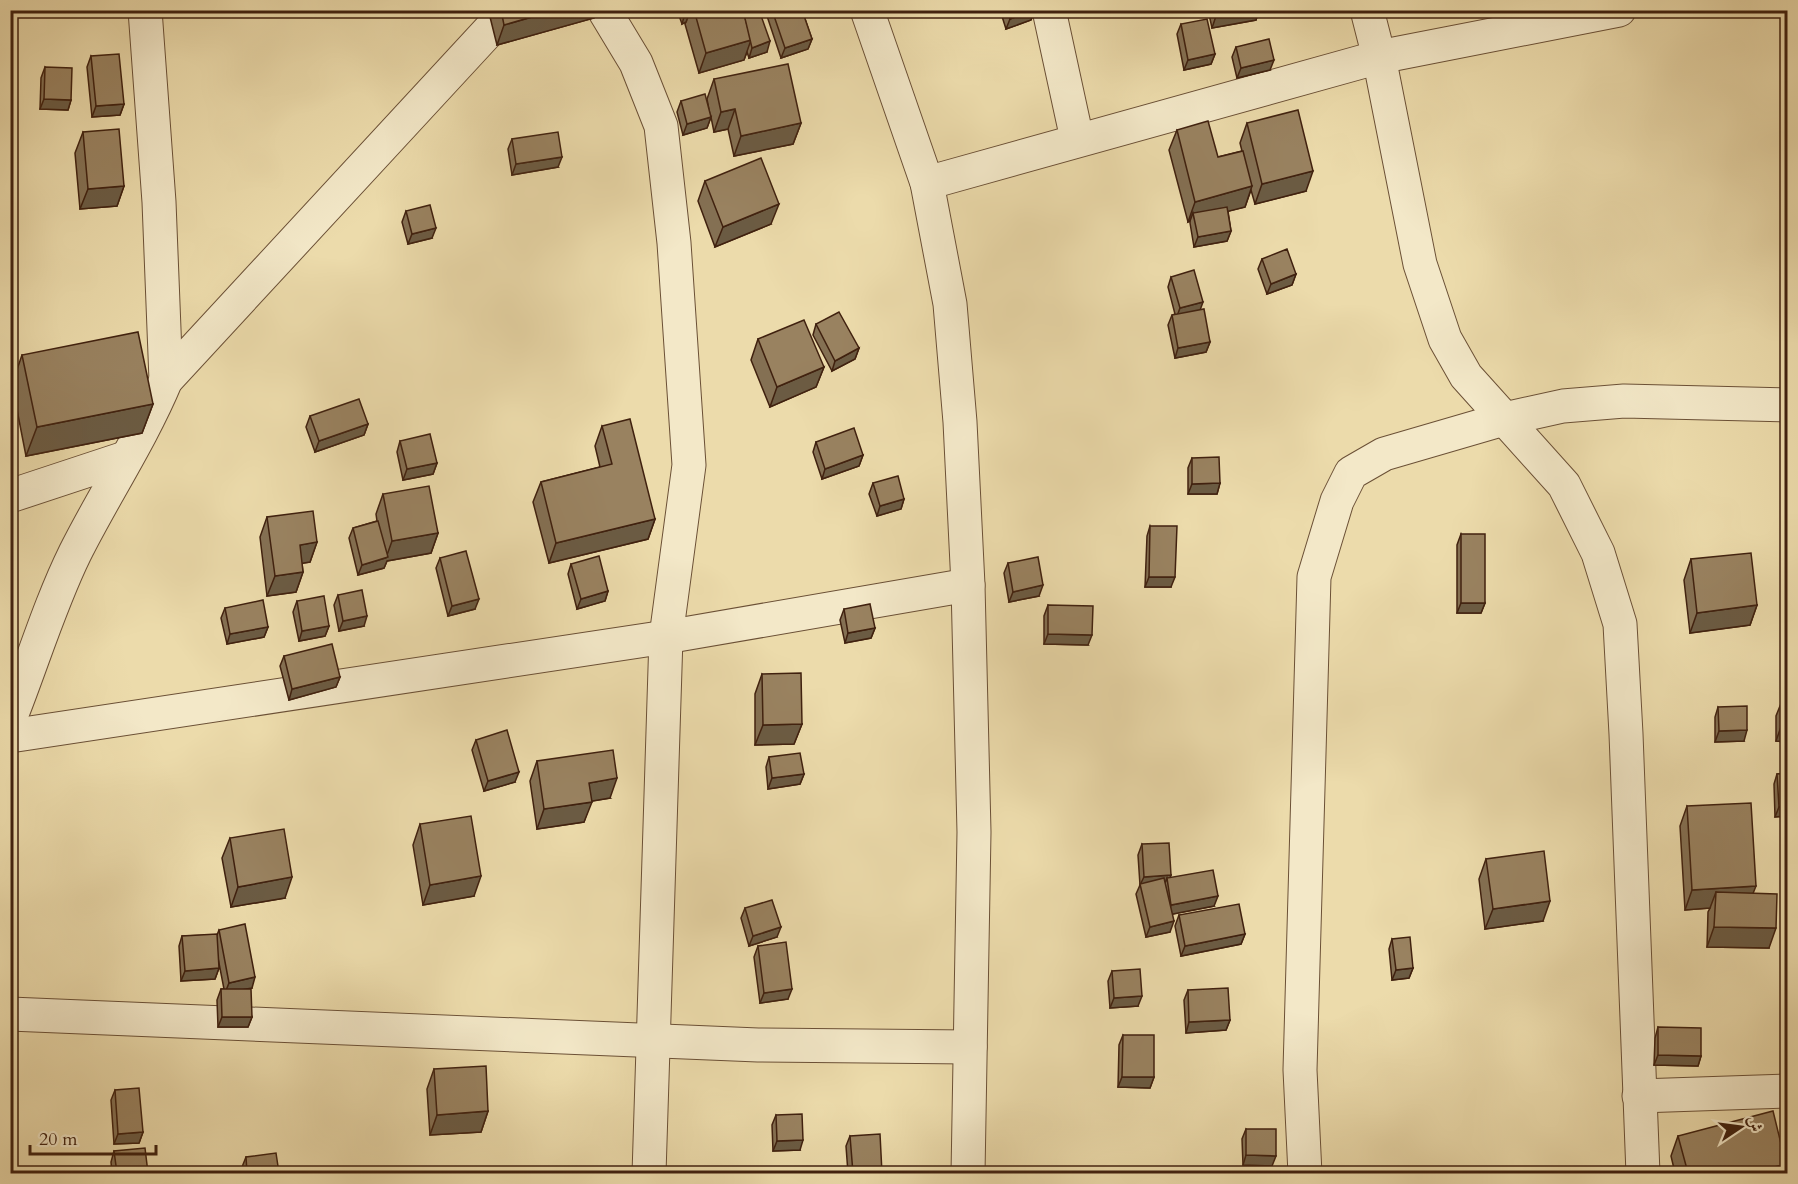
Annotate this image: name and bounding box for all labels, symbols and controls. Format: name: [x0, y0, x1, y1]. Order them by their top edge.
north arrow: [1711, 1097, 1771, 1157]
text: ش: [1742, 1114, 1767, 1134]
scale bar: [30, 1118, 156, 1156]
text: 20 m: [39, 1127, 78, 1152]

